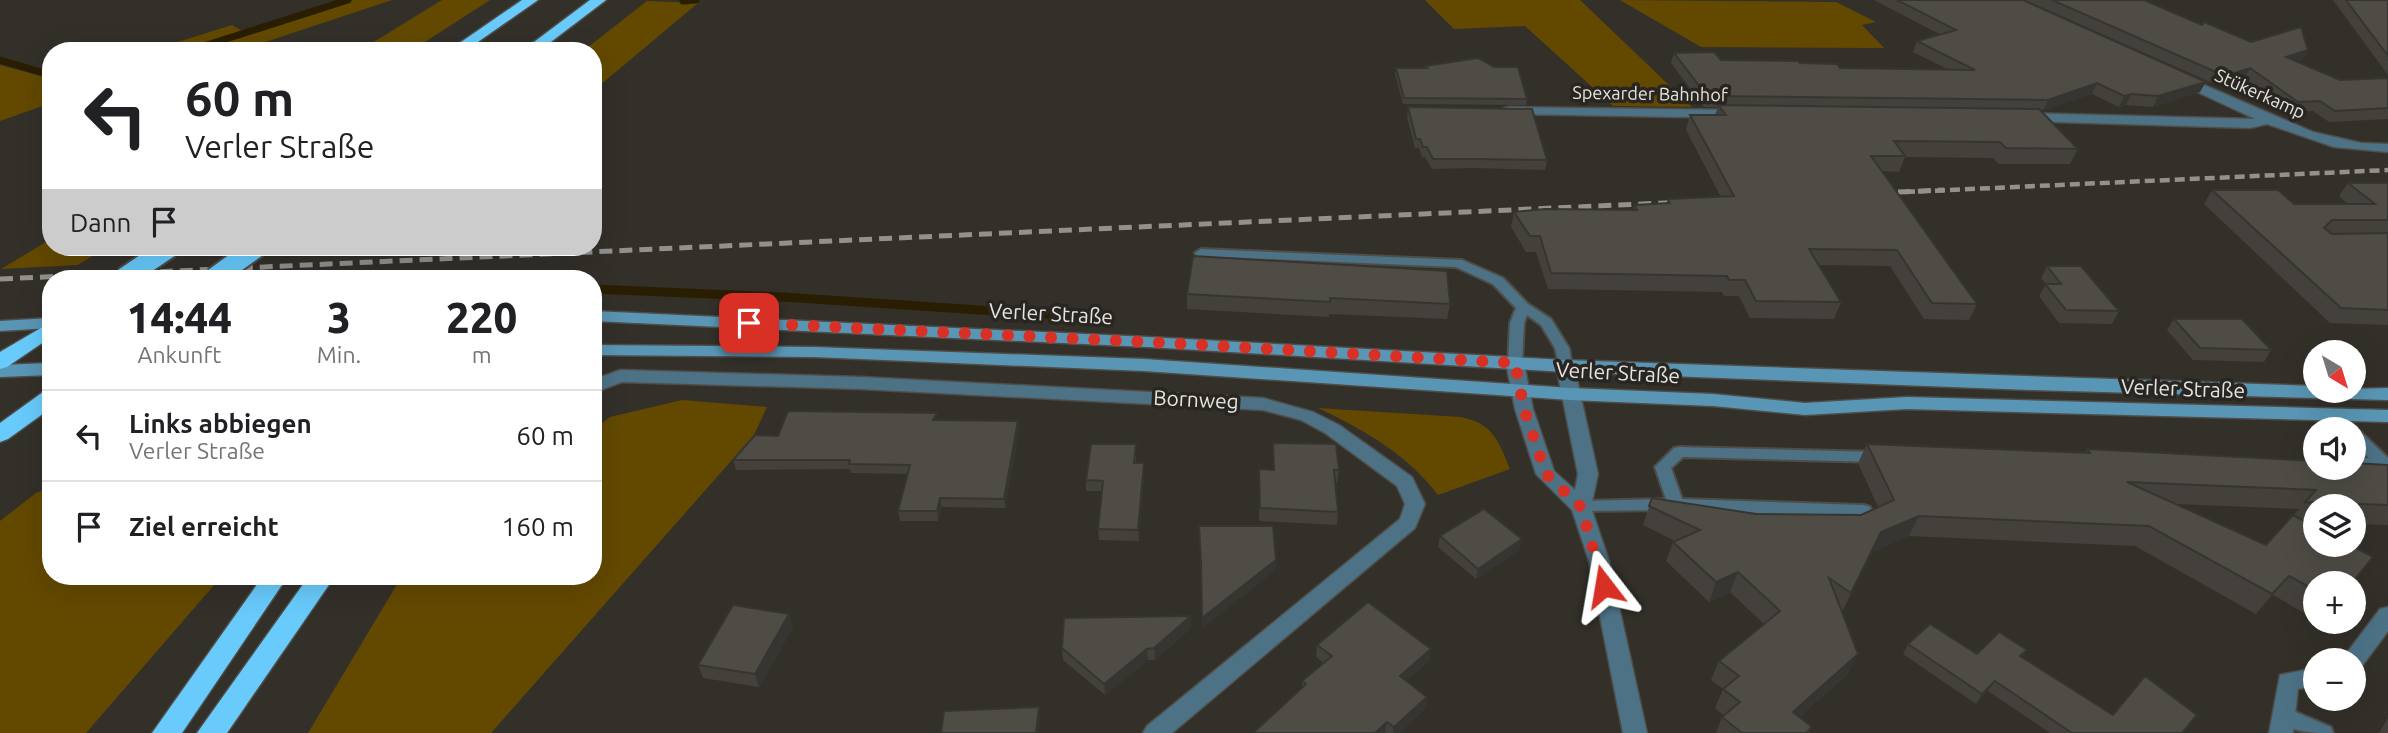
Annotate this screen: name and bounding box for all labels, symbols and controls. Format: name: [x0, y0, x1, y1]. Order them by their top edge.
street label: Stükerkamp: [2212, 64, 2309, 122]
icon: left: [70, 70, 161, 161]
text: 60 m: [185, 70, 294, 125]
street label: Spexarder Bahnhof: [1572, 82, 1728, 104]
text: Verler Straße: [185, 128, 374, 164]
icon: arrive: [145, 203, 183, 241]
text: Dann: [70, 208, 131, 237]
pin: [719, 293, 779, 353]
text: 14:44: [127, 294, 232, 341]
text: 3: [327, 294, 351, 341]
text: 220: [446, 294, 517, 341]
street label: Verler Straße: [988, 298, 1114, 328]
icon: arrive: [730, 304, 768, 342]
north arrow: [2303, 340, 2366, 402]
map controls: [2303, 340, 2366, 711]
text: Ankunft: [138, 342, 221, 367]
text: Min.: [317, 342, 361, 367]
text: m: [472, 342, 492, 367]
street label: Verler Straße: [1555, 357, 1681, 387]
street label: Verler Straße: [2121, 374, 2246, 402]
street label: Bornweg: [1153, 385, 1239, 413]
text: Links abbiegen: [129, 409, 312, 438]
icon: left: [70, 417, 108, 455]
button: sound: [2303, 417, 2366, 480]
text: 60 m: [516, 421, 574, 450]
text: Verler Straße: [129, 438, 265, 463]
button: layers: [2303, 494, 2366, 557]
icon: arrive: [70, 508, 108, 546]
text: Ziel erreicht: [129, 512, 279, 541]
text: 160 m: [502, 512, 574, 541]
position arrow: [1567, 549, 1641, 623]
button: +: [2303, 571, 2366, 634]
button: −: [2303, 648, 2366, 711]

